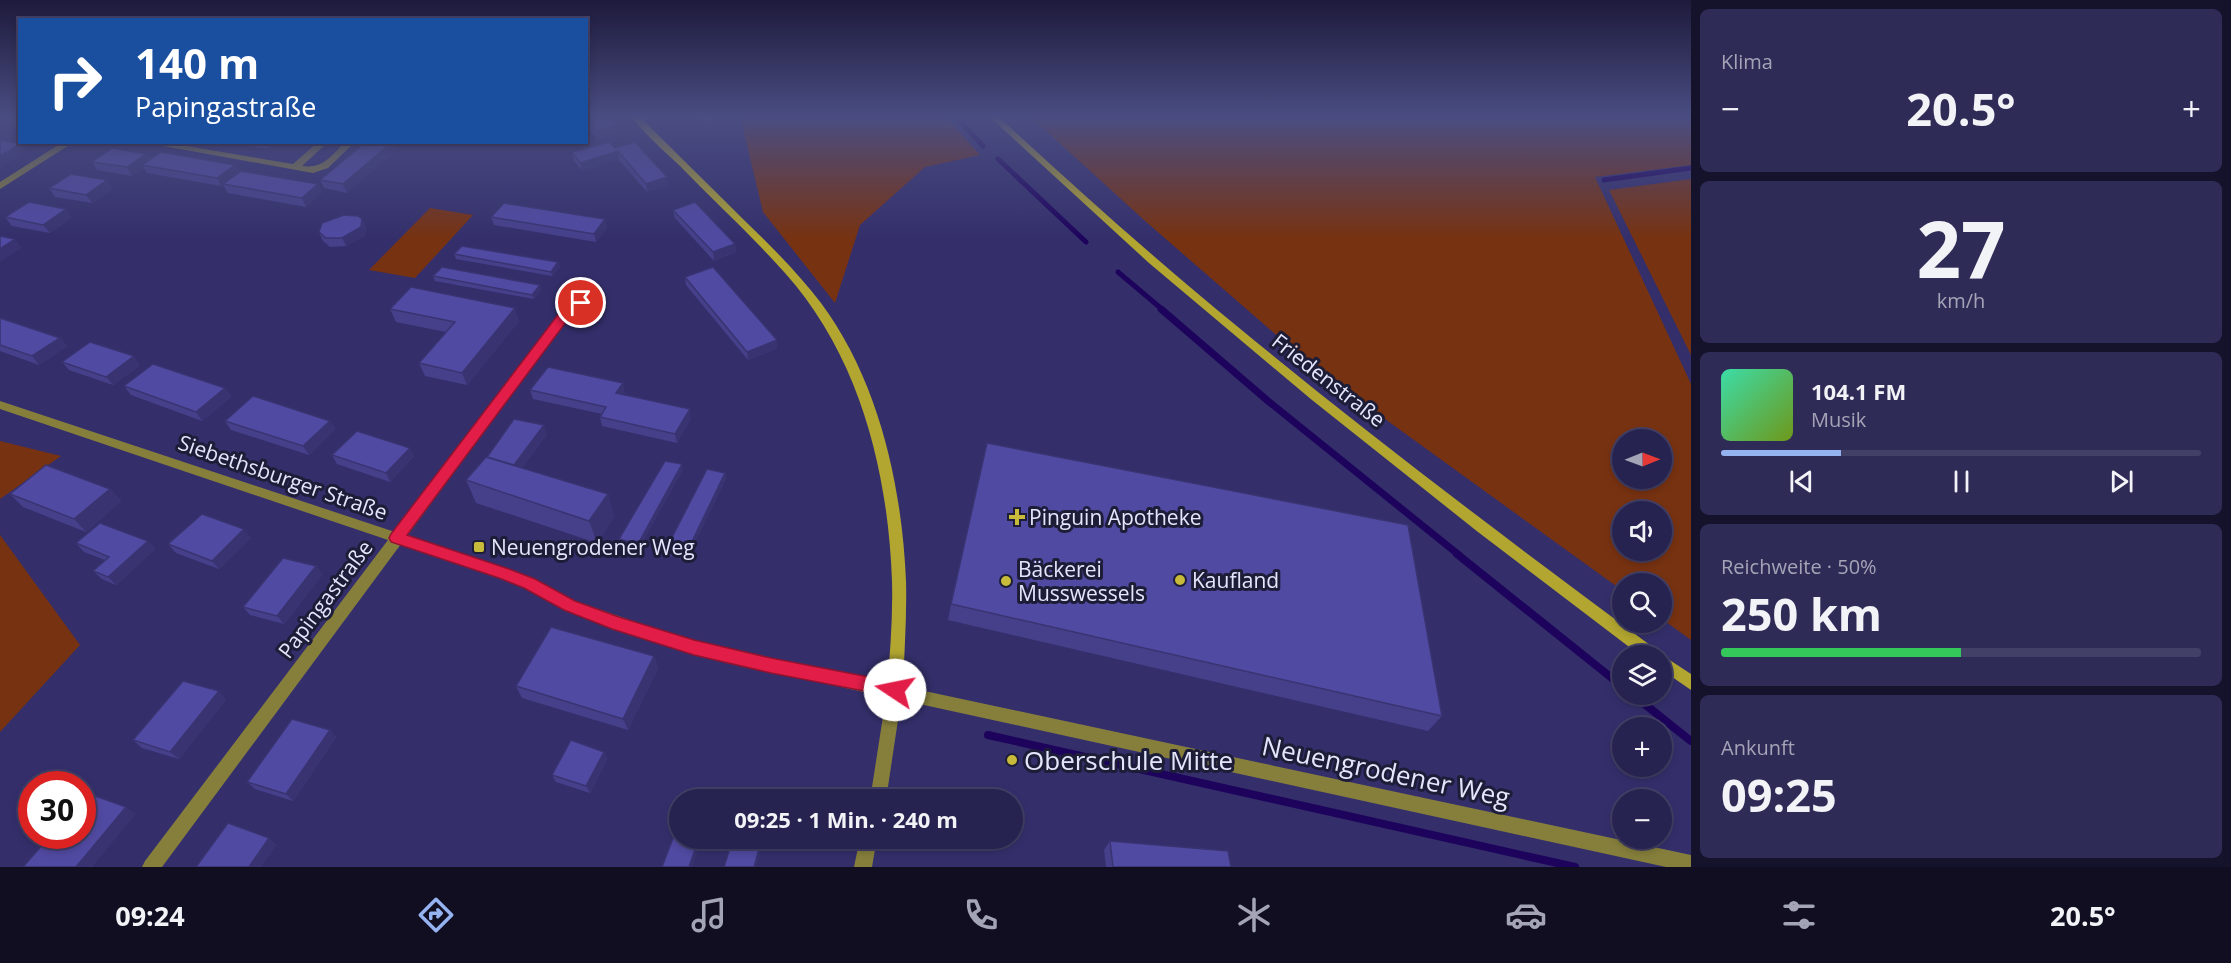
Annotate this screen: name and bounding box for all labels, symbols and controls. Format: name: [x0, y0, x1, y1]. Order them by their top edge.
text: 140 m: [135, 34, 259, 91]
icon: right: [36, 42, 114, 120]
text: Klima: [1721, 48, 1773, 75]
text: 20.5°: [1906, 78, 2016, 139]
text: −: [1721, 86, 1740, 131]
text: +: [2182, 86, 2201, 131]
text: Papingastraße: [135, 88, 316, 125]
text: 27: [1916, 195, 2006, 301]
pin: [555, 277, 606, 328]
icon: arrive: [564, 286, 597, 319]
text: km/h: [1937, 287, 1985, 314]
street label: Friedenstraße: [1267, 327, 1391, 433]
text: 104.1 FM: [1811, 376, 1906, 406]
text: Musik: [1811, 406, 1866, 433]
street label: Siebethsburger Straße: [175, 428, 391, 526]
north arrow: [1612, 429, 1672, 489]
map controls: [1612, 429, 1672, 849]
icon: previous: [1785, 465, 1818, 498]
icon: pause: [1945, 465, 1978, 498]
icon: next: [2105, 465, 2138, 498]
button: sound: [1612, 501, 1672, 561]
place label: Pinguin Apotheke: [1029, 503, 1201, 531]
marker: Pinguin Apotheke: [1010, 510, 1024, 524]
place label: Neuengrodener Weg: [491, 533, 695, 561]
street label: Papingastraße: [271, 534, 379, 664]
marker: Neuengrodener Weg: [472, 540, 486, 554]
text: Reichweite · 50%: [1721, 553, 1877, 580]
place label: Bäckerei Musswessels: [1018, 555, 1145, 607]
place label: Kaufland: [1192, 566, 1279, 594]
marker: Kaufland: [1173, 573, 1187, 587]
button: search: [1612, 573, 1672, 633]
marker: Bäckerei Musswessels: [999, 574, 1013, 588]
text: 250 km: [1721, 583, 1882, 644]
button: layers: [1612, 645, 1672, 705]
position arrow: [863, 658, 927, 722]
button: +: [1612, 717, 1672, 777]
street label: Neuengrodener Weg: [1259, 727, 1513, 815]
text: Ankunft: [1721, 734, 1795, 761]
place label: Oberschule Mitte: [1024, 742, 1233, 778]
marker: Oberschule Mitte: [1005, 753, 1019, 767]
text: 09:25: [1721, 764, 1837, 825]
speed limit sign: 30: [18, 771, 96, 849]
button: −: [1612, 789, 1672, 849]
text: 09:25 · 1 Min. · 240 m: [734, 804, 958, 834]
icon: directions: [415, 894, 457, 936]
icon: music: [688, 894, 730, 936]
icon: phone: [960, 894, 1002, 936]
icon: climate: [1233, 894, 1275, 936]
icon: car: [1505, 894, 1547, 936]
icon: filters: [1778, 894, 1820, 936]
text: 09:24: [115, 897, 185, 934]
text: 20.5°: [2050, 897, 2116, 934]

